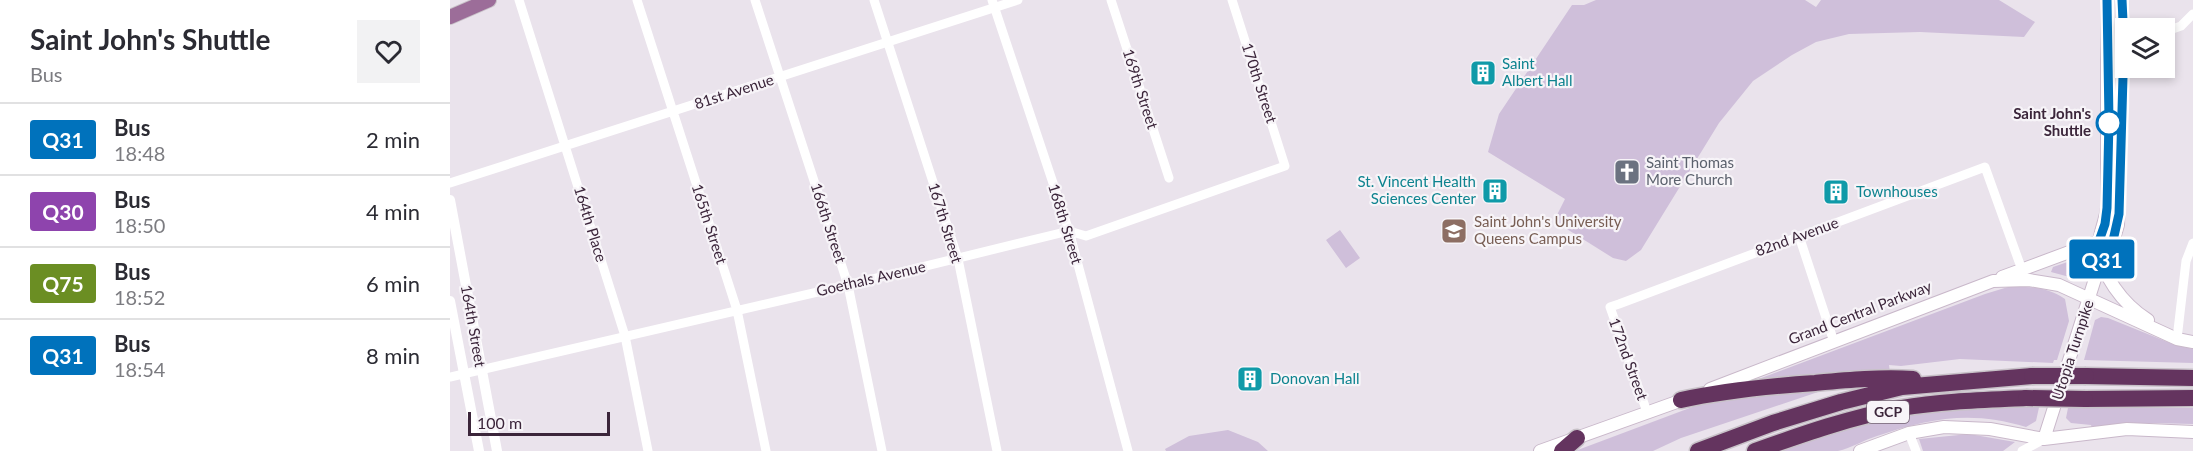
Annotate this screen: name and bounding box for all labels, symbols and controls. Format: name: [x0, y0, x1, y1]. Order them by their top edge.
map controls: [2115, 18, 2175, 78]
button: layers: [2115, 18, 2175, 78]
button: heart: [357, 20, 420, 83]
text: Saint John's Shuttle: [30, 22, 270, 56]
street label: 170th Street: [1239, 40, 1282, 126]
street label: 169th Street: [1120, 46, 1163, 132]
place label: Saint Albert Hall: [1502, 54, 1572, 89]
building icon: Saint Albert Hall: [1468, 58, 1498, 88]
text: Bus: [30, 62, 63, 86]
street label: 81st Avenue: [692, 70, 776, 112]
place label: Saint John's Shuttle: [2013, 104, 2091, 139]
marker: Saint John's Shuttle: [2096, 110, 2122, 136]
text: Bus: [114, 114, 150, 141]
text: 2 min: [366, 126, 420, 153]
text: Q31: [42, 127, 84, 152]
text: 18:48: [114, 141, 165, 165]
place label: Saint Thomas More Church: [1646, 153, 1734, 188]
church icon: Saint Thomas More Church: [1612, 157, 1642, 187]
place label: St. Vincent Health Sciences Center: [1358, 172, 1477, 207]
building icon: St. Vincent Health Sciences Center: [1480, 176, 1510, 206]
building icon: Townhouses: [1821, 177, 1851, 207]
street label: 166th Street: [808, 180, 851, 266]
street label: 167th Street: [925, 180, 967, 266]
street label: 165th Street: [689, 181, 732, 267]
street label: 168th Street: [1045, 181, 1087, 267]
place label: Townhouses: [1856, 182, 1938, 200]
street label: 164th Place: [571, 183, 611, 264]
text: Bus: [114, 186, 150, 213]
text: 4 min: [366, 198, 420, 225]
text: Q30: [42, 199, 84, 224]
place label: Saint John's University Queens Campus: [1474, 212, 1622, 247]
text: 18:50: [114, 213, 165, 237]
street label: 82nd Avenue: [1753, 213, 1841, 259]
school or university icon: Saint John's University Queens Campus: [1439, 216, 1469, 246]
line badge: Q31: [2068, 240, 2136, 278]
text: Q31: [2081, 247, 2123, 272]
street label: Goethals Avenue: [814, 257, 927, 299]
text: Bus: [114, 258, 150, 285]
text: 6 min: [366, 270, 420, 297]
text: Q75: [42, 271, 84, 296]
street label: Grand Central Parkway: [1786, 276, 1934, 348]
street label: 164th Street: [458, 283, 490, 369]
text: 18:52: [114, 285, 165, 309]
street label: Utopia Turnpike: [2047, 297, 2097, 402]
street label: 172nd Street: [1606, 315, 1652, 403]
text: Bus: [114, 330, 150, 357]
text: 8 min: [366, 342, 420, 369]
text: Q31: [42, 343, 84, 368]
text: 18:54: [114, 357, 165, 381]
building icon: Donovan Hall: [1235, 364, 1265, 394]
place label: Donovan Hall: [1270, 369, 1359, 387]
road number: GCP: [1867, 401, 1909, 423]
scale bar: [468, 409, 610, 436]
text: 100 m: [477, 413, 522, 432]

